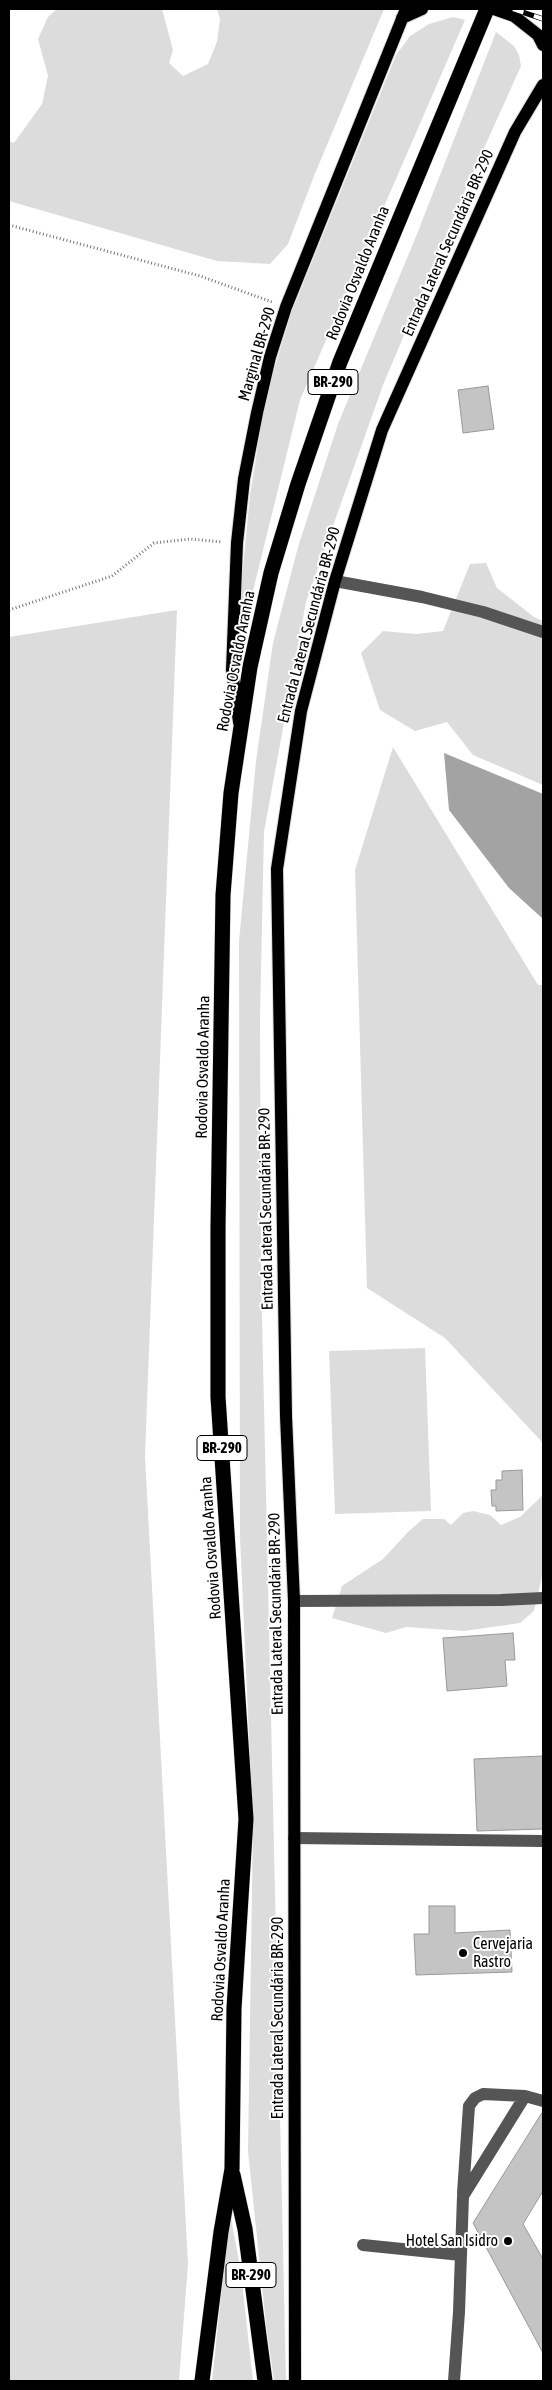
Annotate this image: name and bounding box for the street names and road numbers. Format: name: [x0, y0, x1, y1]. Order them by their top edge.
street label: Entrada Lateral Secundária BR-290: [398, 147, 498, 339]
street label: Rodovia Osvaldo Aranha: [322, 203, 394, 343]
street label: Marginal BR-290: [234, 305, 280, 403]
road number: BR-290: [308, 370, 358, 394]
street label: Entrada Lateral Secundária BR-290: [274, 525, 344, 725]
street label: Rodovia Osvaldo Aranha: [213, 589, 259, 733]
street label: Rodovia Osvaldo Aranha: [192, 995, 214, 1139]
street label: Entrada Lateral Secundária BR-290: [255, 1108, 277, 1310]
road number: BR-290: [197, 1436, 247, 1460]
street label: Rodovia Osvaldo Aranha: [196, 1476, 226, 1620]
street label: Entrada Lateral Secundária BR-290: [265, 1513, 287, 1715]
street label: Rodovia Osvaldo Aranha: [208, 1878, 234, 2022]
street label: Entrada Lateral Secundária BR-290: [268, 1917, 288, 2119]
road number: BR-290: [226, 2262, 276, 2288]

